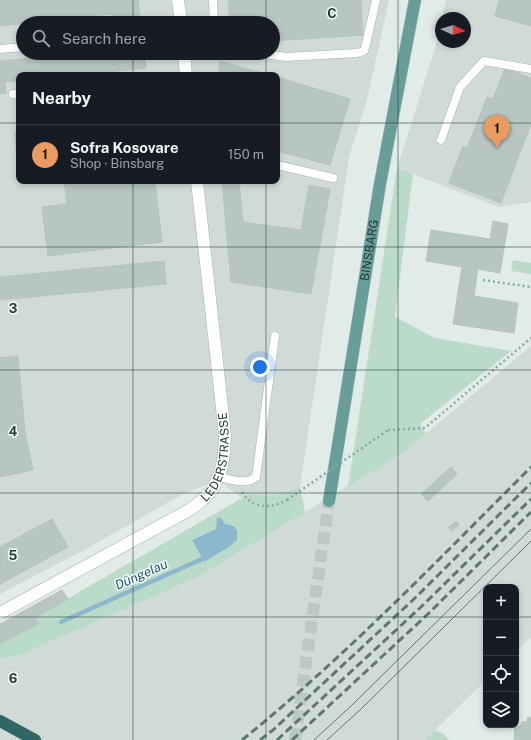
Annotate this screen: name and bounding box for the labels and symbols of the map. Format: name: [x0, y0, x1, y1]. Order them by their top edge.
text: C: [327, 6, 337, 21]
north arrow: [435, 12, 471, 48]
pin: 1: [484, 115, 510, 148]
street label: BINSBARG: [358, 219, 381, 282]
text: 3: [9, 301, 18, 316]
your location: [250, 357, 270, 377]
street label: LEDERSTRASSE: [198, 412, 232, 505]
text: 4: [9, 424, 18, 439]
text: 5: [9, 548, 18, 563]
water label: Düngelau: [113, 556, 170, 593]
text: 6: [9, 671, 18, 686]

